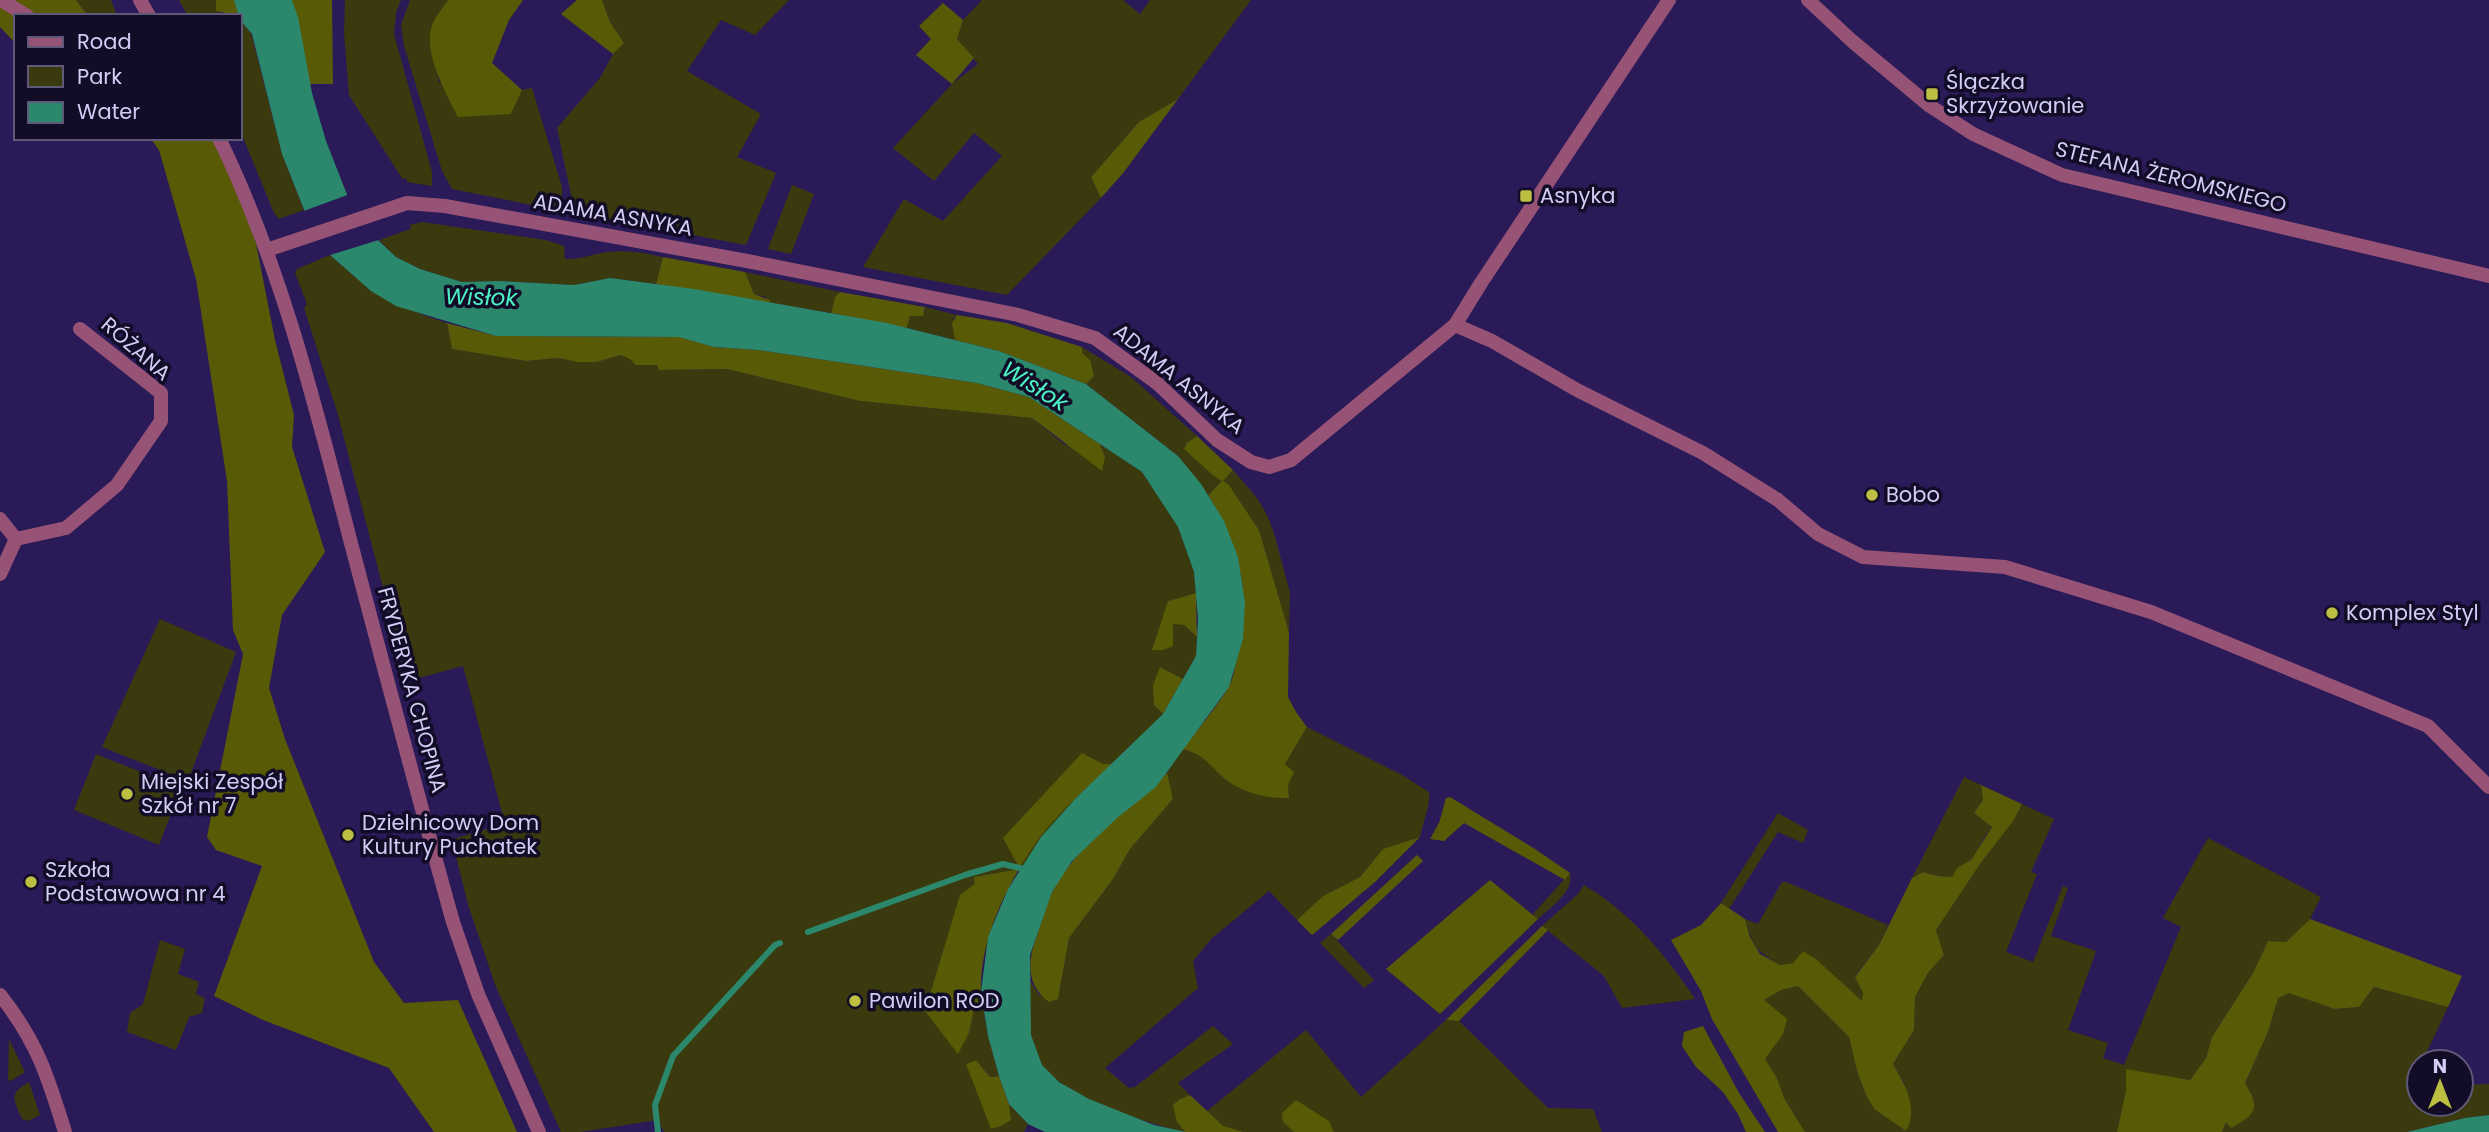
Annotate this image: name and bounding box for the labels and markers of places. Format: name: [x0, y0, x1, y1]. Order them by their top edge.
place label: Ślączka Skrzyżowanie: [1946, 67, 2084, 120]
marker: Ślączka Skrzyżowanie: [1924, 86, 1940, 102]
place label: Asnyka: [1540, 181, 1615, 210]
marker: Asnyka: [1518, 188, 1534, 204]
place label: Bobo: [1886, 480, 1940, 509]
marker: Bobo: [1864, 487, 1880, 503]
place label: Komplex Styl: [2346, 598, 2479, 627]
marker: Komplex Styl: [2324, 605, 2340, 621]
place label: Miejski Zespół Szkół nr 7: [141, 767, 284, 820]
marker: Miejski Zespół Szkół nr 7: [119, 786, 135, 802]
place label: Dzielnicowy Dom Kultury Puchatek: [362, 808, 539, 861]
marker: Dzielnicowy Dom Kultury Puchatek: [340, 827, 356, 843]
place label: Szkoła Podstawowa nr 4: [45, 855, 225, 908]
marker: Szkoła Podstawowa nr 4: [23, 874, 39, 890]
place label: Pawilon ROD: [869, 986, 1000, 1015]
marker: Pawilon ROD: [847, 993, 863, 1009]

